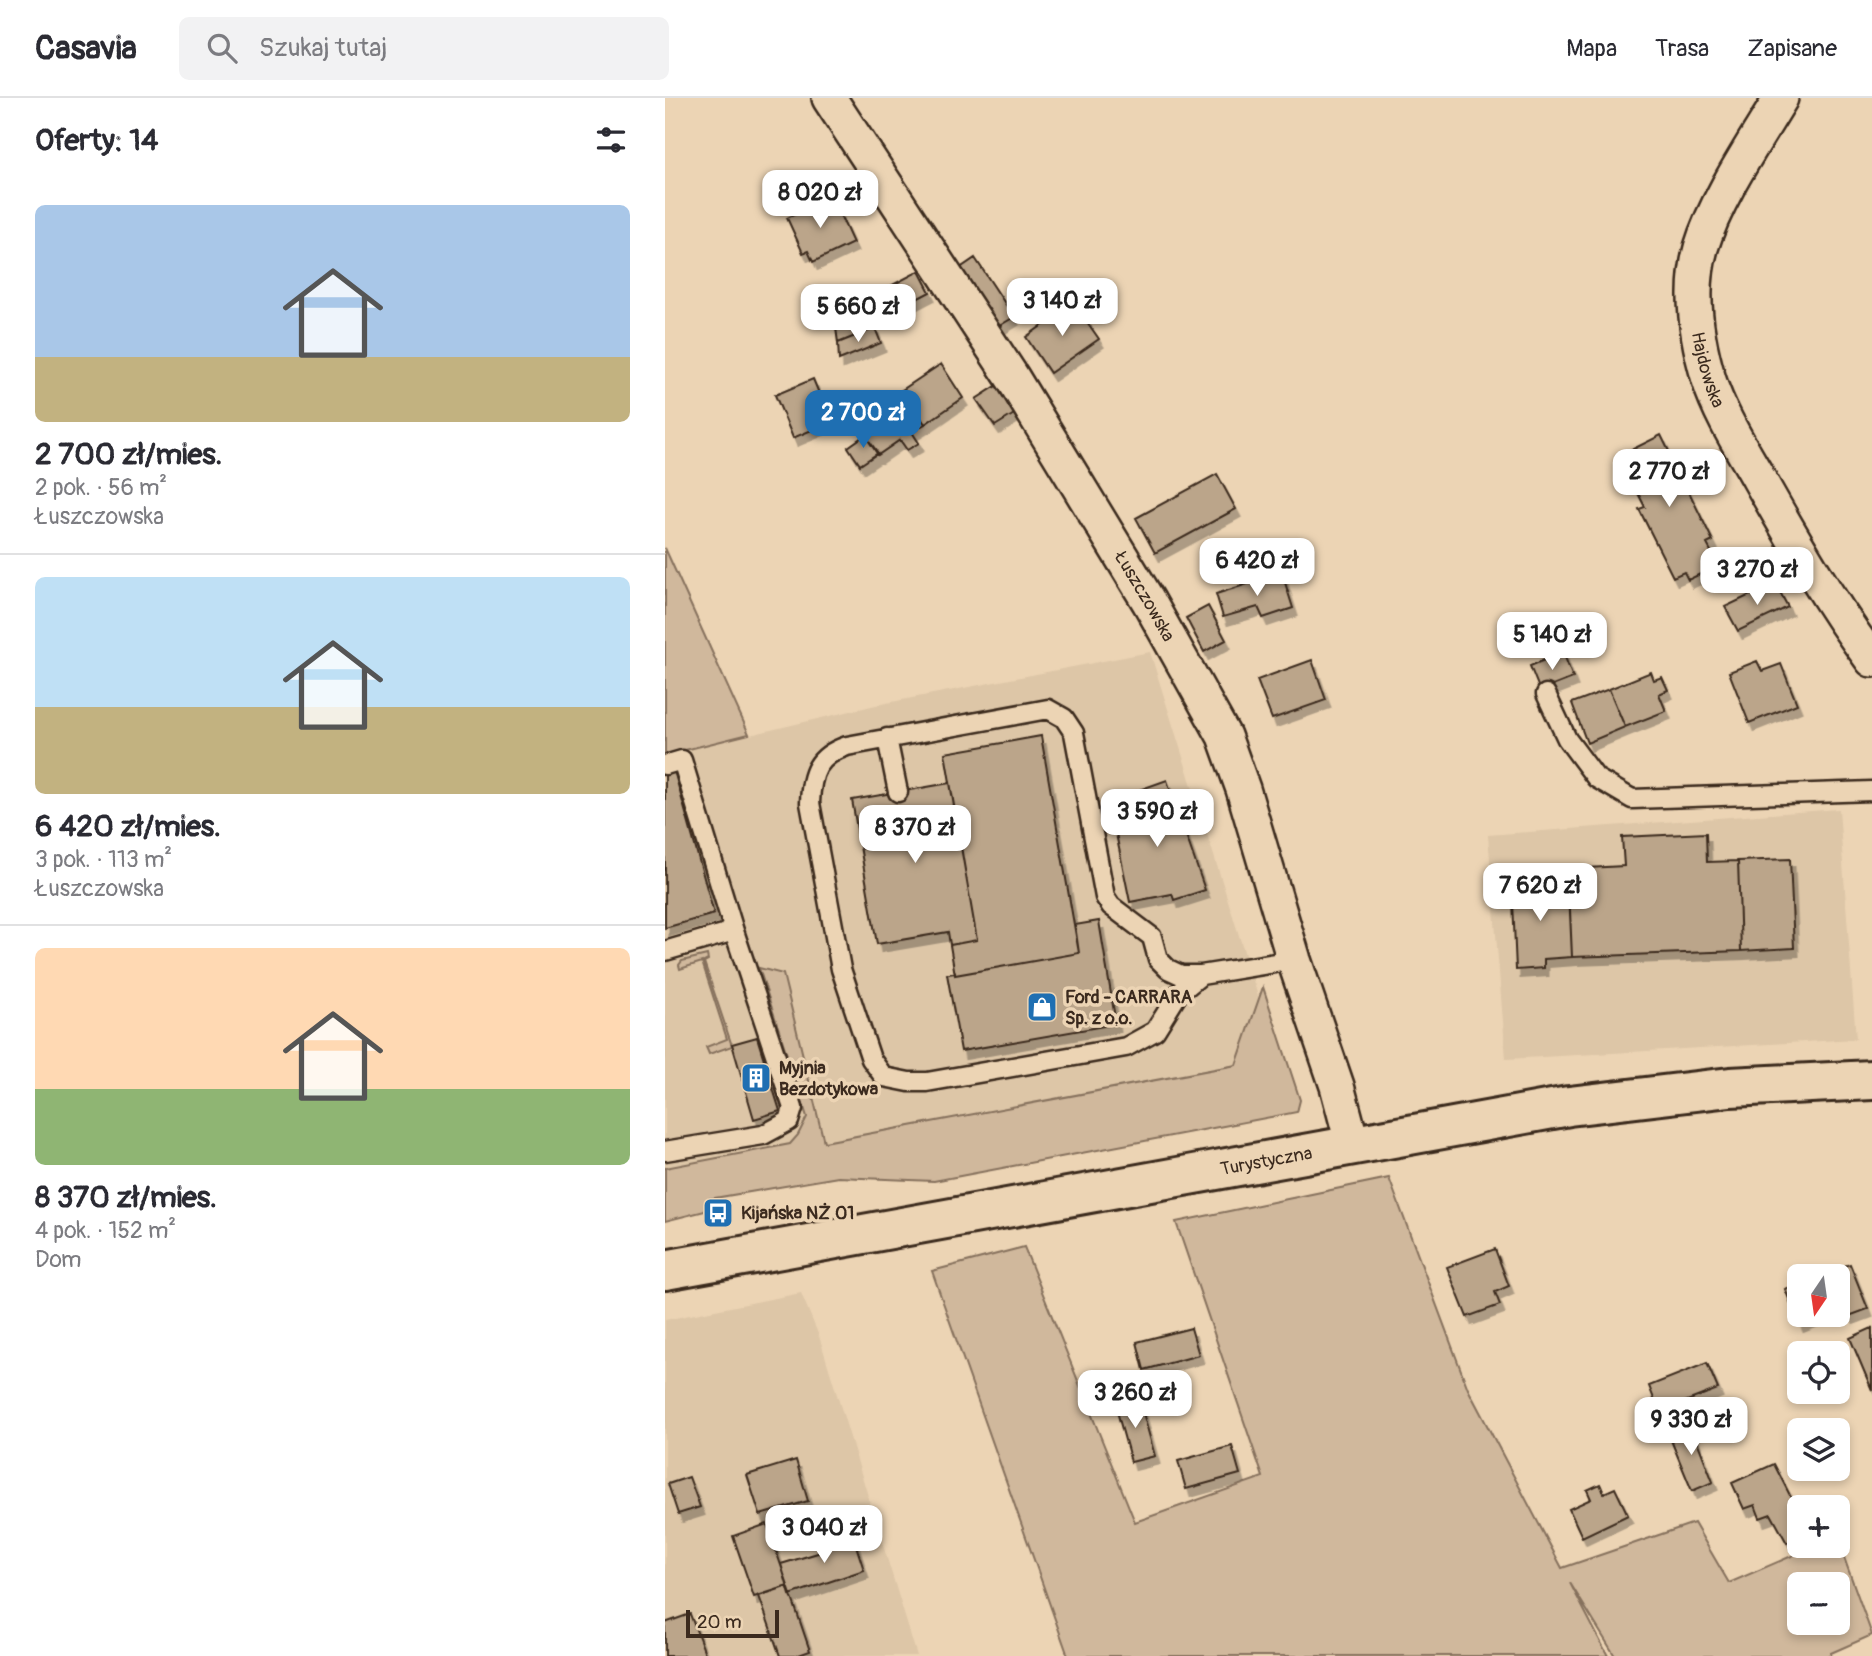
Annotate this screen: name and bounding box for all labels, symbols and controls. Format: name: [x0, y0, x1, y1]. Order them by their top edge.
search box: [179, 17, 669, 80]
text: Casavia: [35, 28, 137, 69]
icon: search: [203, 29, 241, 67]
text: Szukaj tutaj: [259, 32, 387, 64]
text: Mapa: [1566, 34, 1617, 63]
text: Trasa: [1655, 34, 1709, 63]
text: Zapisane: [1747, 34, 1837, 63]
icon: filters: [592, 121, 630, 159]
text: Oferty: 14: [35, 122, 158, 159]
pin: 8 020 zł: [748, 170, 892, 230]
text: 8 020 zł: [778, 178, 862, 207]
icon: home: [270, 250, 396, 376]
pin: 3 140 zł: [990, 278, 1134, 338]
pin: 5 660 zł: [786, 285, 930, 344]
text: 3 140 zł: [1023, 286, 1101, 315]
text: 5 660 zł: [817, 292, 899, 321]
street label: Hajdowska: [1686, 330, 1730, 411]
pin: 2 700 zł: [791, 390, 935, 450]
text: 2 700 zł: [821, 398, 905, 427]
text: 2 700 zł/mies.: [35, 436, 222, 473]
pin: 2 770 zł: [1597, 450, 1741, 509]
text: 2 770 zł: [1629, 457, 1709, 486]
text: 2 pok. · 56 m²: [35, 473, 167, 502]
text: Łuszczowska: [35, 502, 164, 531]
pin: 6 420 zł: [1185, 538, 1329, 598]
street label: Łuszczowska: [1109, 546, 1180, 645]
text: 6 420 zł: [1216, 546, 1298, 575]
pin: 3 270 zł: [1685, 547, 1829, 607]
text: 3 270 zł: [1716, 555, 1798, 584]
pin: 5 140 zł: [1480, 612, 1624, 672]
text: 5 140 zł: [1513, 620, 1591, 649]
icon: home: [270, 622, 396, 748]
pin: 3 590 zł: [1085, 790, 1229, 849]
text: 3 590 zł: [1117, 797, 1197, 826]
pin: 8 370 zł: [843, 806, 987, 865]
text: 6 420 zł/mies.: [35, 808, 221, 845]
text: 8 370 zł: [875, 813, 955, 842]
text: 3 pok. · 113 m²: [35, 845, 172, 874]
pin: 7 620 zł: [1468, 864, 1612, 923]
text: 7 620 zł: [1499, 871, 1581, 900]
text: Łuszczowska: [35, 874, 164, 903]
place label: Ford - CARRARA Sp. z o.o.: [1065, 986, 1193, 1030]
shop icon: Ford - CARRARA Sp. z o.o.: [1025, 990, 1059, 1024]
icon: home: [270, 993, 396, 1119]
place label: Myjnia Bezdotykowa: [779, 1057, 879, 1101]
building icon: Myjnia Bezdotykowa: [739, 1061, 773, 1095]
street label: Turystyczna: [1218, 1141, 1314, 1181]
text: 8 370 zł/mies.: [35, 1179, 217, 1216]
bus stop icon: Kijańska NŻ 01: [701, 1196, 735, 1230]
place label: Kijańska NŻ 01: [741, 1202, 854, 1225]
text: 4 pok. · 152 m²: [35, 1216, 176, 1245]
text: Dom: [35, 1245, 82, 1274]
north arrow: [1787, 1264, 1850, 1326]
map controls: [1787, 1264, 1850, 1635]
button: locate: [1787, 1341, 1850, 1404]
pin: 3 260 zł: [1063, 1370, 1207, 1430]
text: 3 260 zł: [1094, 1378, 1176, 1407]
pin: 9 330 zł: [1619, 1398, 1763, 1457]
text: 9 330 zł: [1651, 1405, 1731, 1434]
button: layers: [1787, 1418, 1850, 1481]
button: +: [1787, 1495, 1850, 1558]
pin: 3 040 zł: [752, 1506, 896, 1565]
text: 3 040 zł: [781, 1513, 867, 1542]
button: −: [1787, 1572, 1850, 1635]
scale bar: [686, 1607, 779, 1639]
text: 20 m: [697, 1610, 742, 1634]

